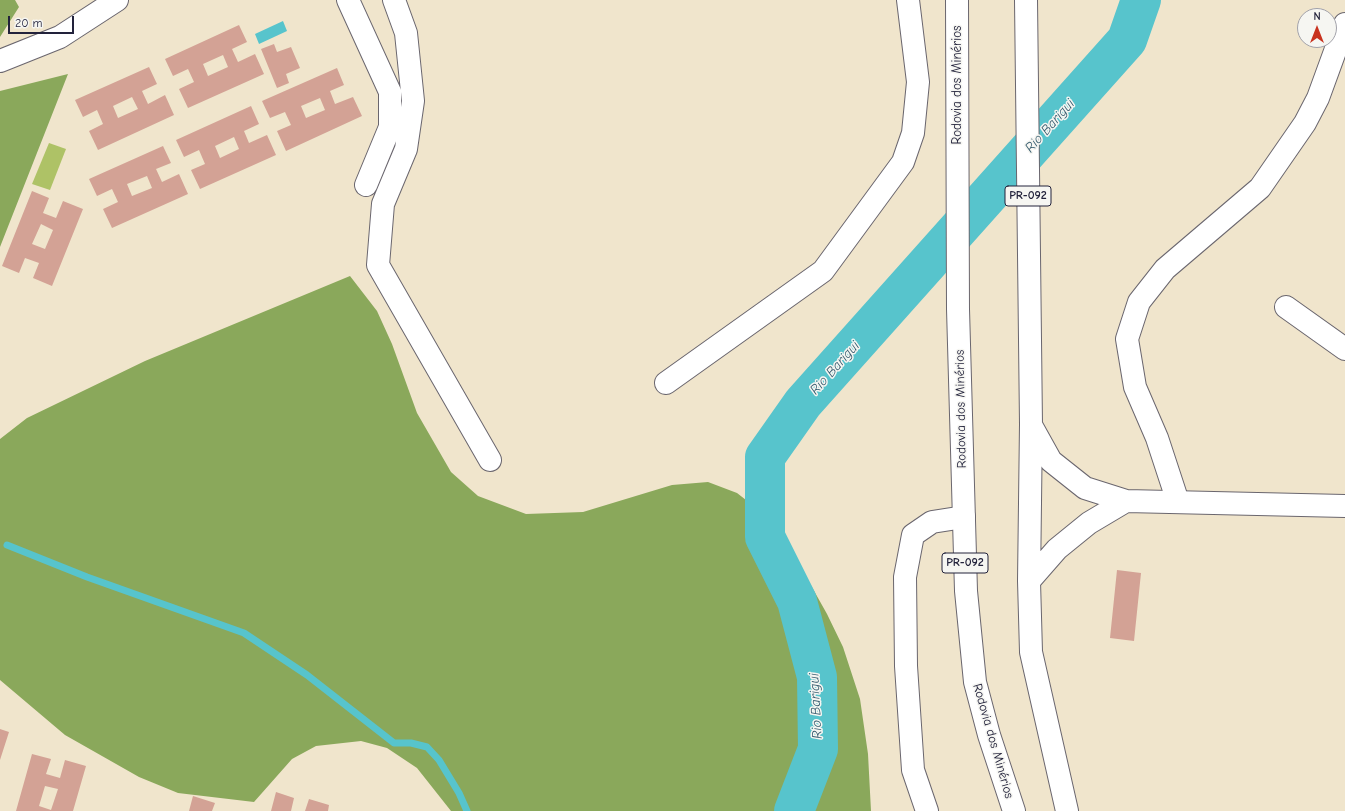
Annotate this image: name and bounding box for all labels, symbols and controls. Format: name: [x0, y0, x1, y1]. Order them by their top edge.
scale bar: [10, 8, 76, 34]
north arrow: [1297, 8, 1337, 48]
text: N: [1313, 10, 1321, 23]
text: 20 m: [15, 16, 43, 30]
street label: Rodovia dos Minérios: [949, 26, 965, 144]
water label: Rio Barigui: [1022, 96, 1078, 156]
road number: PR-092: [1005, 186, 1051, 206]
water label: Rio Barigui: [807, 338, 863, 398]
street label: Rodovia dos Minérios: [952, 349, 970, 469]
road number: PR-092: [942, 553, 988, 573]
water label: Rio Barigui: [806, 673, 826, 739]
street label: Rodovia dos Minérios: [969, 682, 1017, 800]

